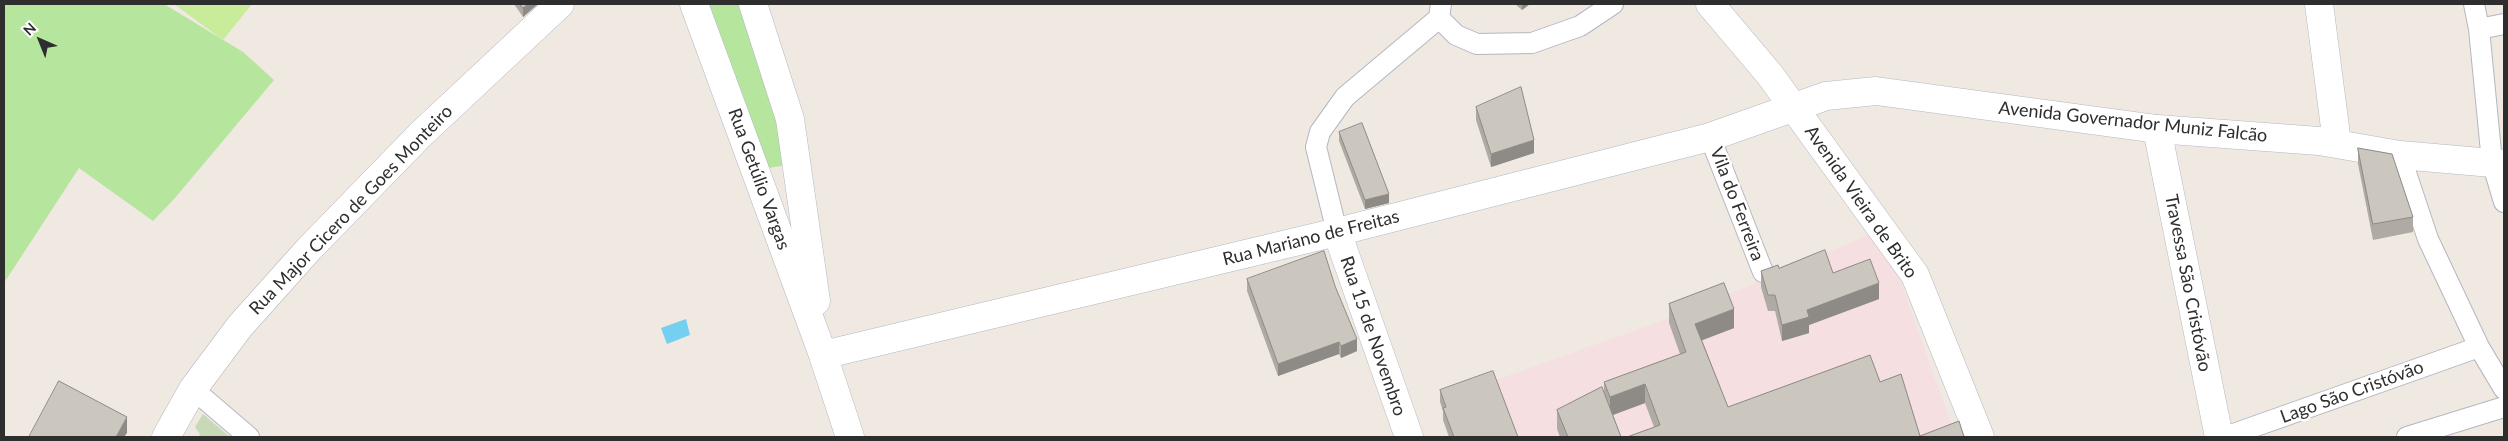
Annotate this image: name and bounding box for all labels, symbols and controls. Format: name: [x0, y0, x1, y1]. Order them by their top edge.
north arrow: [15, 15, 65, 65]
text: N: [19, 19, 39, 39]
street label: Avenida Governador Muniz Falcão: [1998, 97, 2268, 147]
street label: Rua Major Cicero de Goes Monteiro: [245, 101, 457, 319]
street label: Rua Getúlio Vargas: [723, 105, 795, 253]
street label: Avenida Vieira de Brito: [1800, 122, 1922, 282]
street label: Vila do Ferreira: [1705, 144, 1769, 264]
street label: Travessa São Cristóvão: [2160, 193, 2216, 373]
street label: Rua Mariano de Freitas: [1220, 206, 1402, 270]
street label: Rua 15 de Novembro: [1336, 253, 1410, 419]
street label: Lago São Cristóvão: [2277, 356, 2427, 428]

